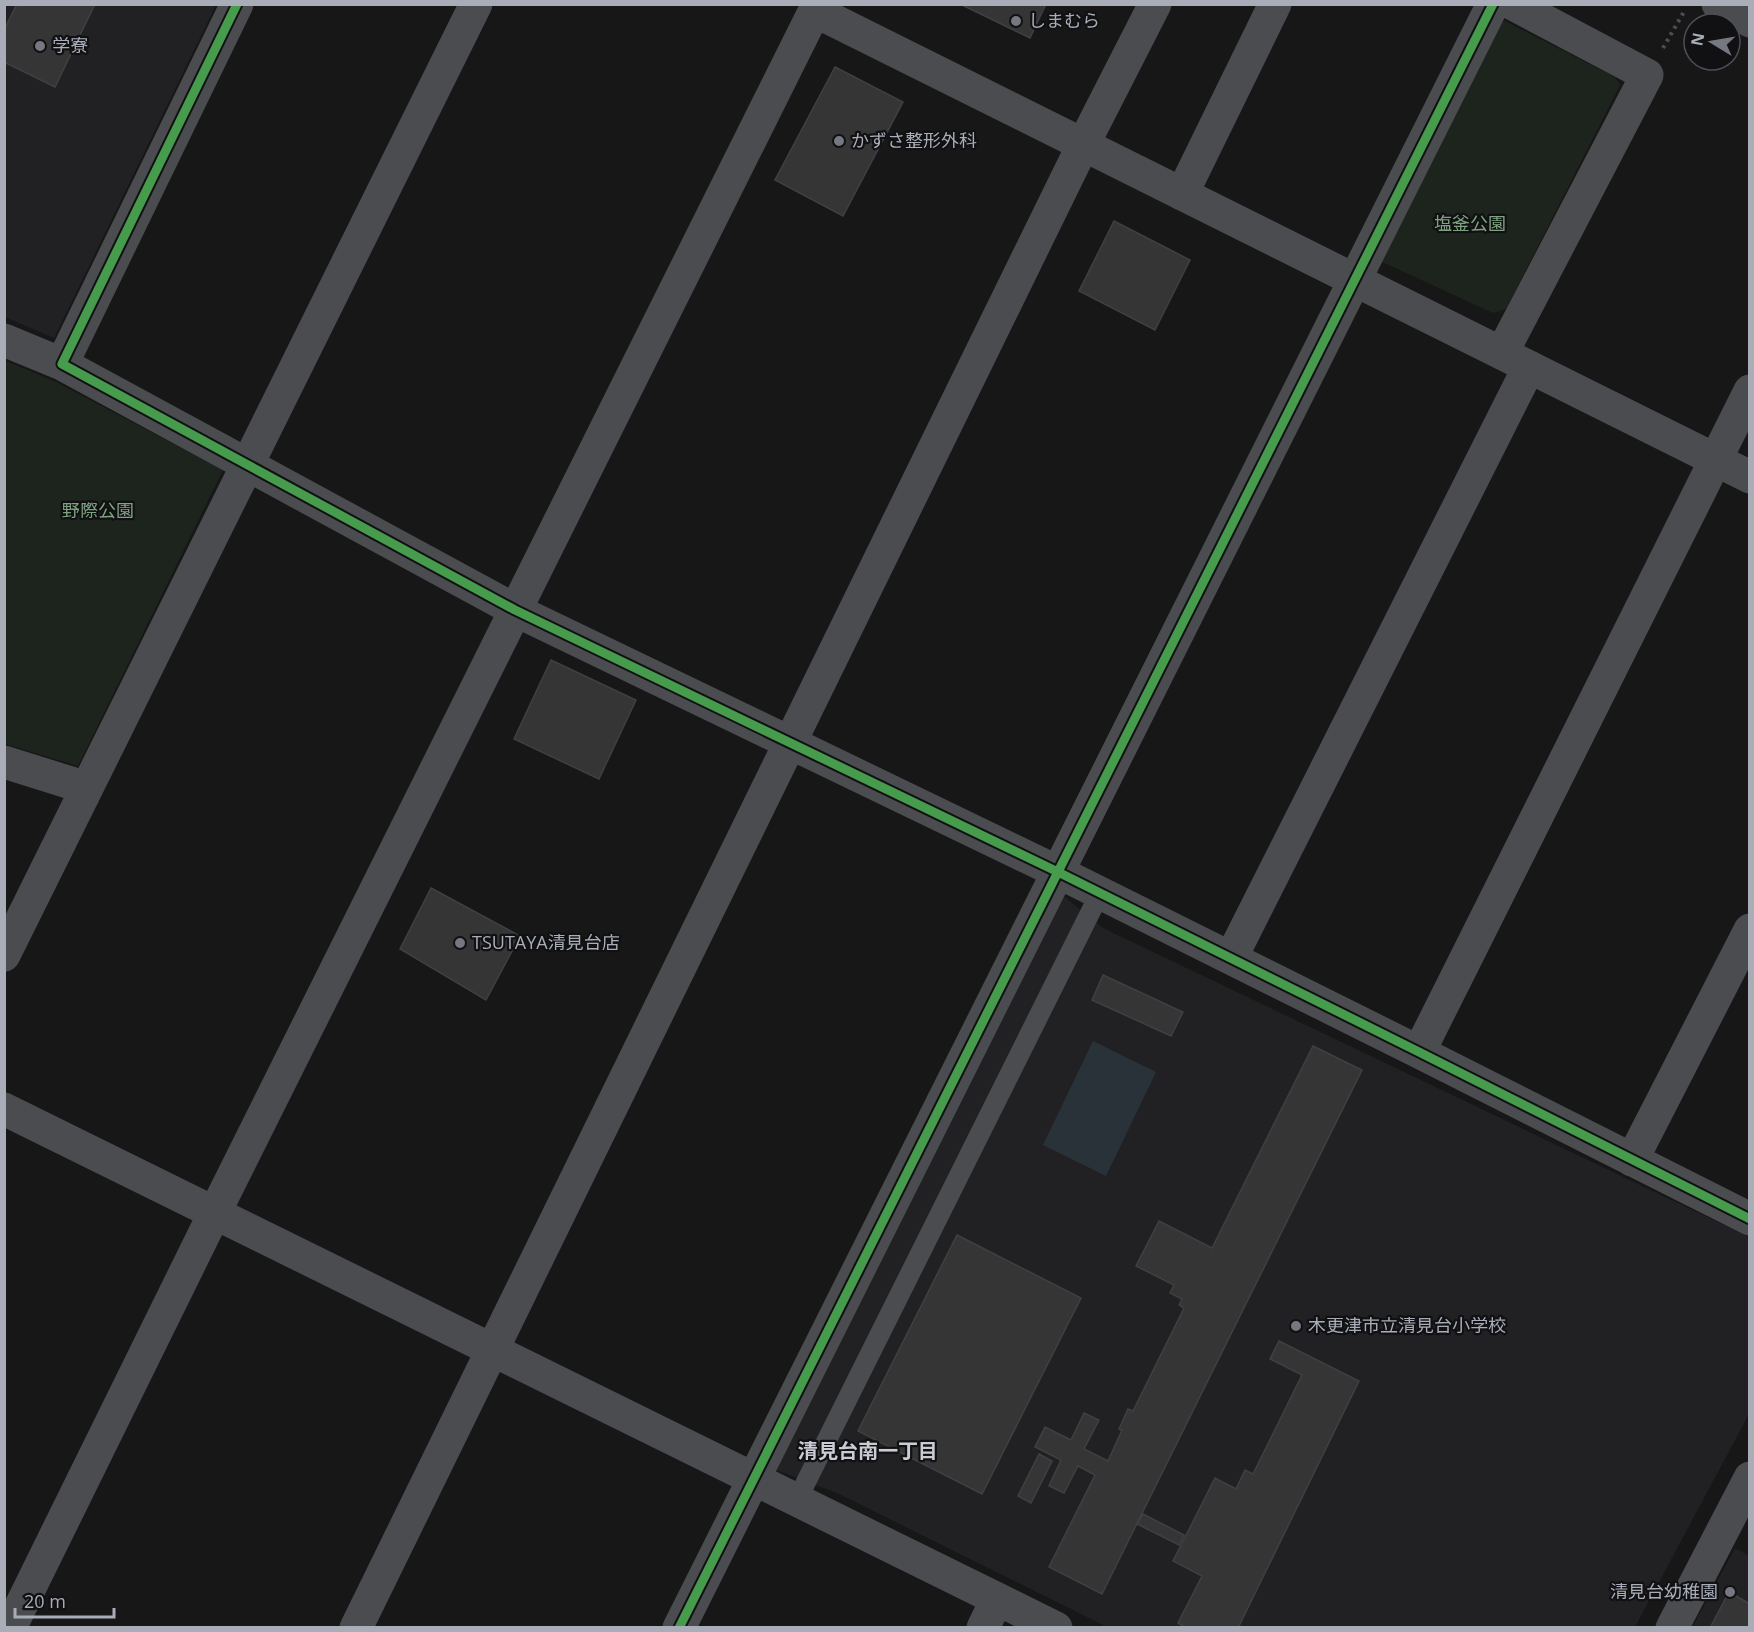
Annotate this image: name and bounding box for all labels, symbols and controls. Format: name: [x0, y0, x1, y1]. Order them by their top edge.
place label: しまむら: [1028, 8, 1100, 32]
north arrow: [1682, 12, 1742, 72]
marker: しまむら: [1009, 14, 1023, 28]
text: N: [1685, 31, 1709, 48]
place label: 学寮: [52, 33, 88, 57]
marker: 学寮: [33, 39, 47, 53]
place label: かずさ整形外科: [851, 128, 977, 152]
marker: かずさ整形外科: [832, 134, 846, 148]
park label: 塩釜公園: [1434, 211, 1506, 235]
park label: 野際公園: [62, 498, 134, 522]
place label: TSUTAYA清見台店: [472, 930, 620, 954]
marker: TSUTAYA清見台店: [453, 936, 467, 950]
place label: 木更津市立清見台小学校: [1308, 1313, 1506, 1337]
marker: 木更津市立清見台小学校: [1289, 1319, 1303, 1333]
district label: 清見台南一丁目: [798, 1437, 938, 1464]
place label: 清見台幼稚園: [1610, 1579, 1718, 1603]
scale bar: [15, 1581, 114, 1619]
marker: 清見台幼稚園: [1723, 1585, 1737, 1599]
text: 20 m: [24, 1589, 66, 1613]

